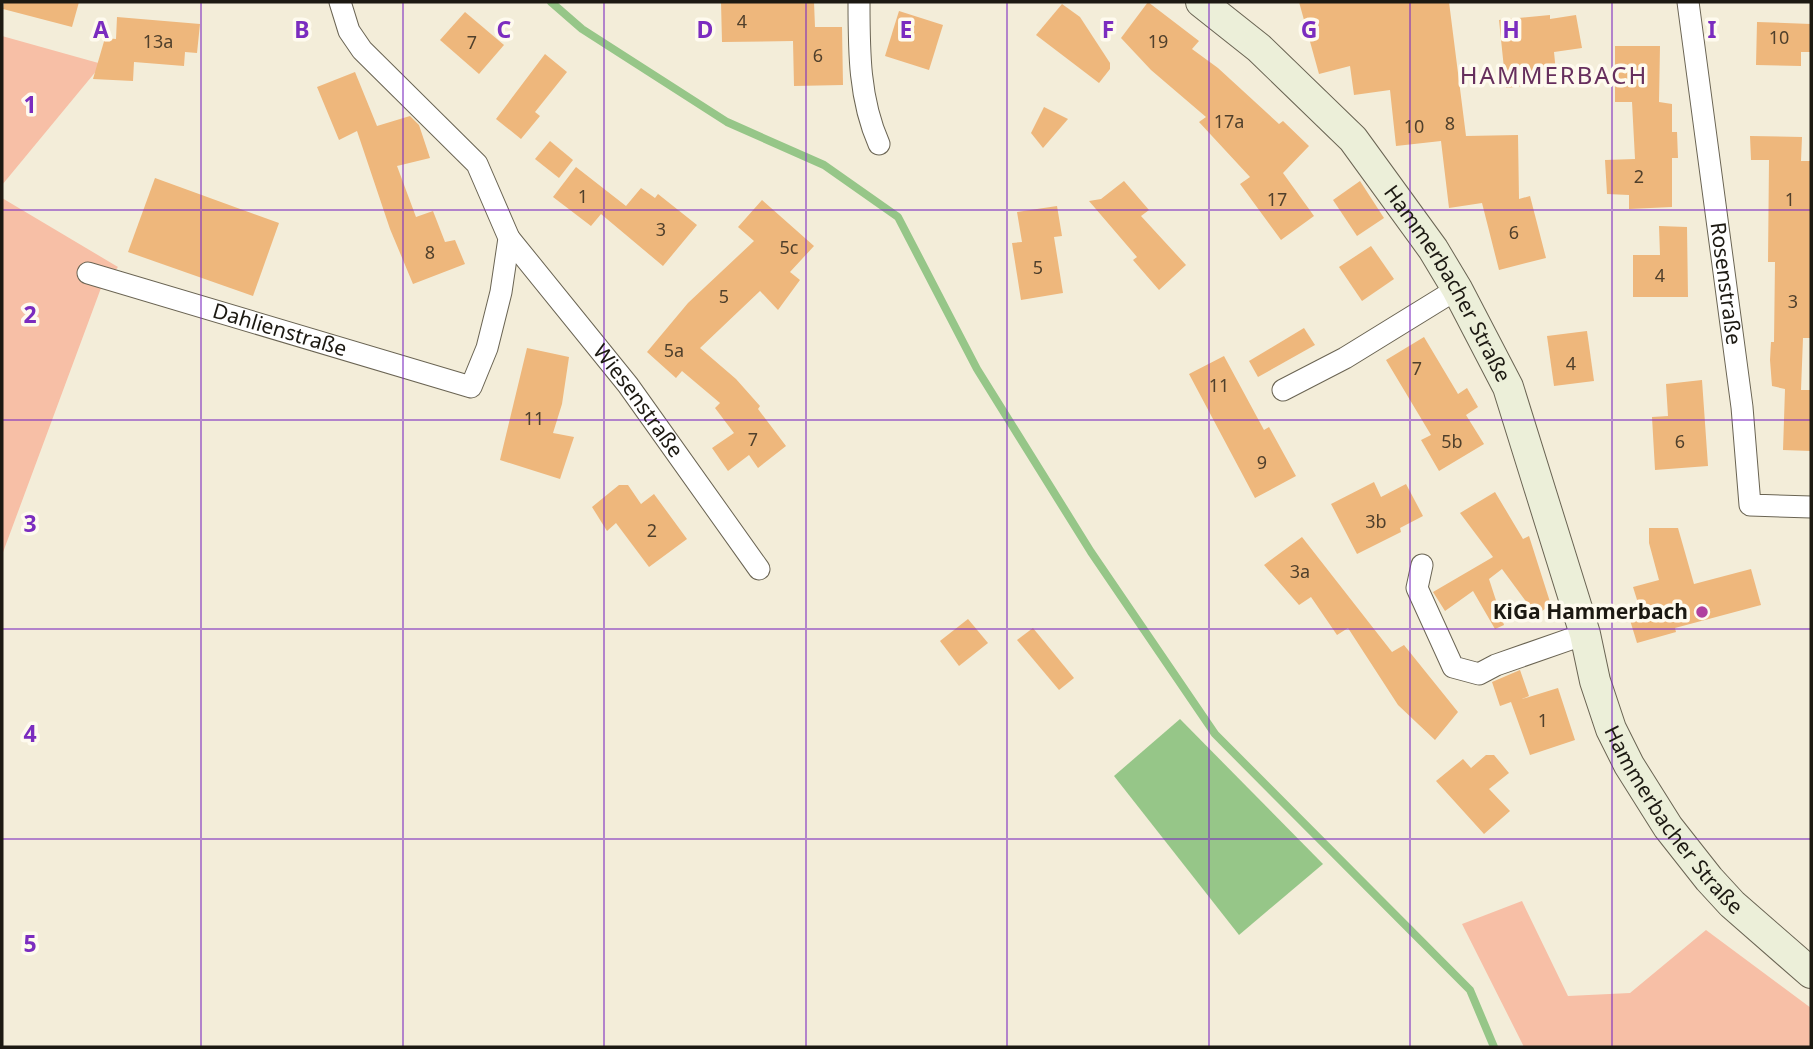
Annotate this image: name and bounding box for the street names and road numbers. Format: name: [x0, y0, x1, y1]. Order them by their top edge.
street label: Hammerbacher Straße: [1378, 179, 1518, 386]
street label: Rosenstraße: [1704, 220, 1749, 346]
street label: Dahlienstraße: [210, 296, 350, 362]
street label: Wiesenstraße: [587, 338, 690, 463]
street label: Hammerbacher Straße: [1598, 721, 1749, 920]

